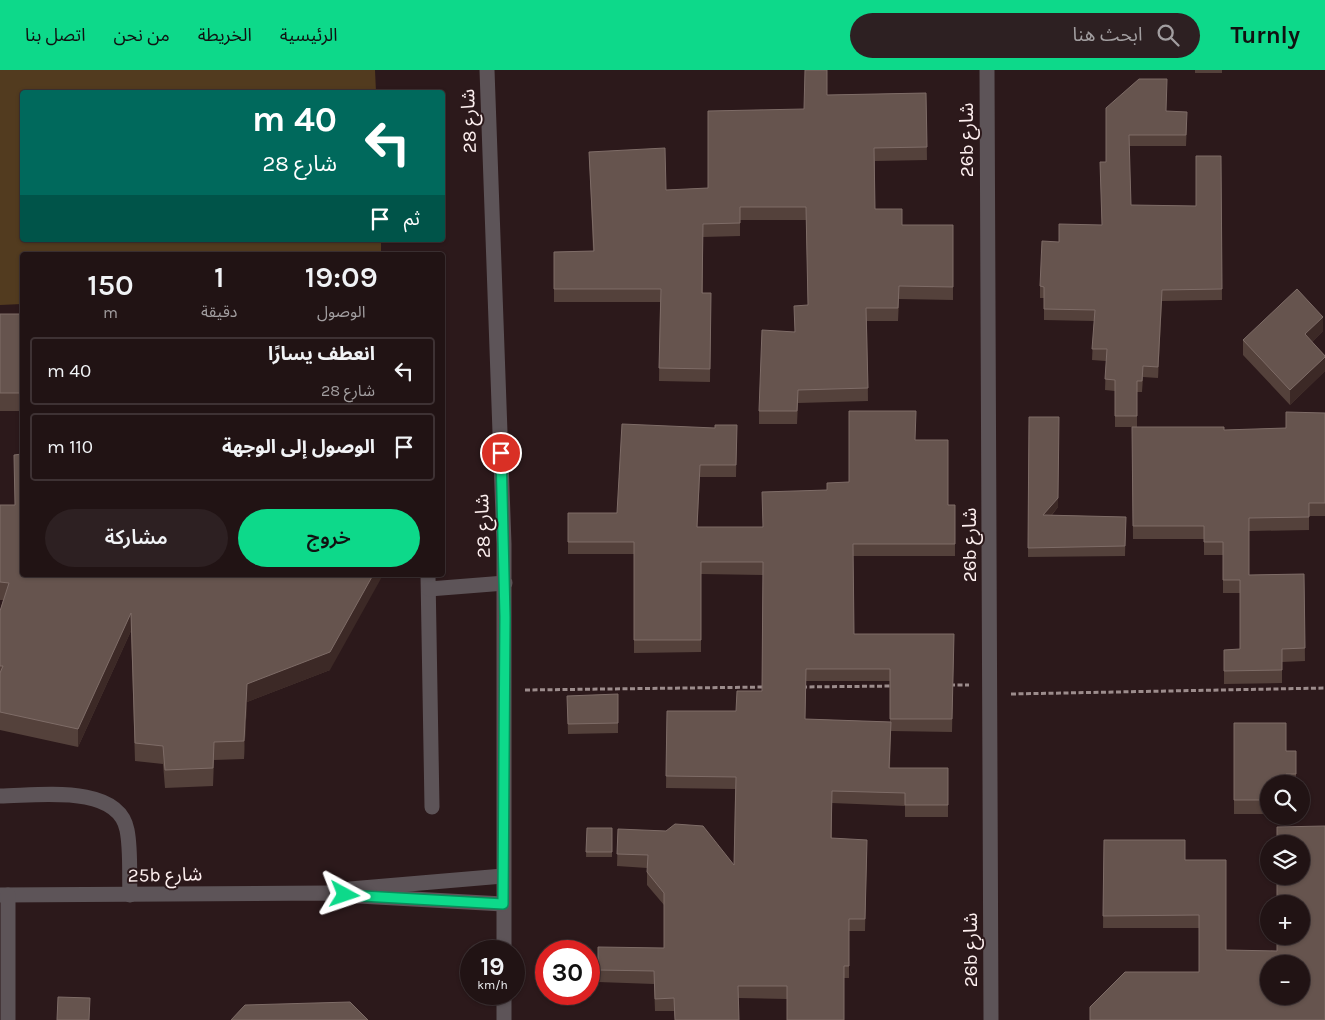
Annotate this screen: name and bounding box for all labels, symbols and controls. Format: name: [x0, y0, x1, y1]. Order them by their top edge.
search box: [850, 13, 1200, 58]
icon: search: [1154, 21, 1182, 49]
text: Turnly: [1230, 21, 1300, 49]
text: اتصل بنا: [25, 24, 85, 46]
text: من نحن: [113, 24, 170, 46]
text: الخريطة: [198, 24, 252, 46]
text: الرئيسية: [280, 24, 338, 46]
text: ابحث هنا: [1072, 24, 1142, 46]
street label: شارع 28: [457, 88, 483, 153]
text: 40 m: [252, 99, 337, 140]
street label: 26b شارع: [956, 103, 980, 177]
icon: left: [355, 110, 420, 175]
text: شارع 28: [263, 151, 337, 177]
icon: arrive: [366, 205, 394, 233]
text: ثم: [404, 208, 420, 230]
text: 1: [214, 259, 224, 295]
text: 19:09: [305, 259, 378, 295]
text: 150: [87, 267, 134, 303]
text: دقيقة: [201, 302, 237, 321]
text: الوصول: [317, 302, 366, 321]
text: m: [103, 303, 118, 322]
text: انعطف يسارًا: [268, 343, 375, 365]
icon: left: [390, 357, 418, 385]
text: 40 m: [47, 360, 91, 382]
text: شارع 28: [321, 381, 375, 400]
pin: [480, 432, 522, 474]
icon: arrive: [390, 433, 418, 461]
text: 110 m: [47, 436, 93, 458]
text: الوصول إلى الوجهة: [222, 436, 375, 458]
icon: arrive: [487, 439, 515, 467]
street label: شارع 28: [471, 493, 497, 558]
street label: 26b شارع: [959, 508, 983, 582]
button: مشاركة: [45, 509, 228, 567]
button: خروج: [238, 509, 420, 567]
map controls: [1260, 775, 1310, 1005]
button: search: [1260, 775, 1310, 825]
button: layers: [1260, 835, 1310, 885]
street label: 25b شارع: [128, 863, 202, 889]
position arrow: [318, 868, 370, 920]
button: +: [1260, 895, 1310, 945]
street label: 26b شارع: [960, 913, 984, 987]
speed limit sign: 30: [535, 940, 600, 1005]
text: 19: [480, 952, 505, 981]
button: −: [1260, 955, 1310, 1005]
text: km/h: [477, 978, 508, 992]

